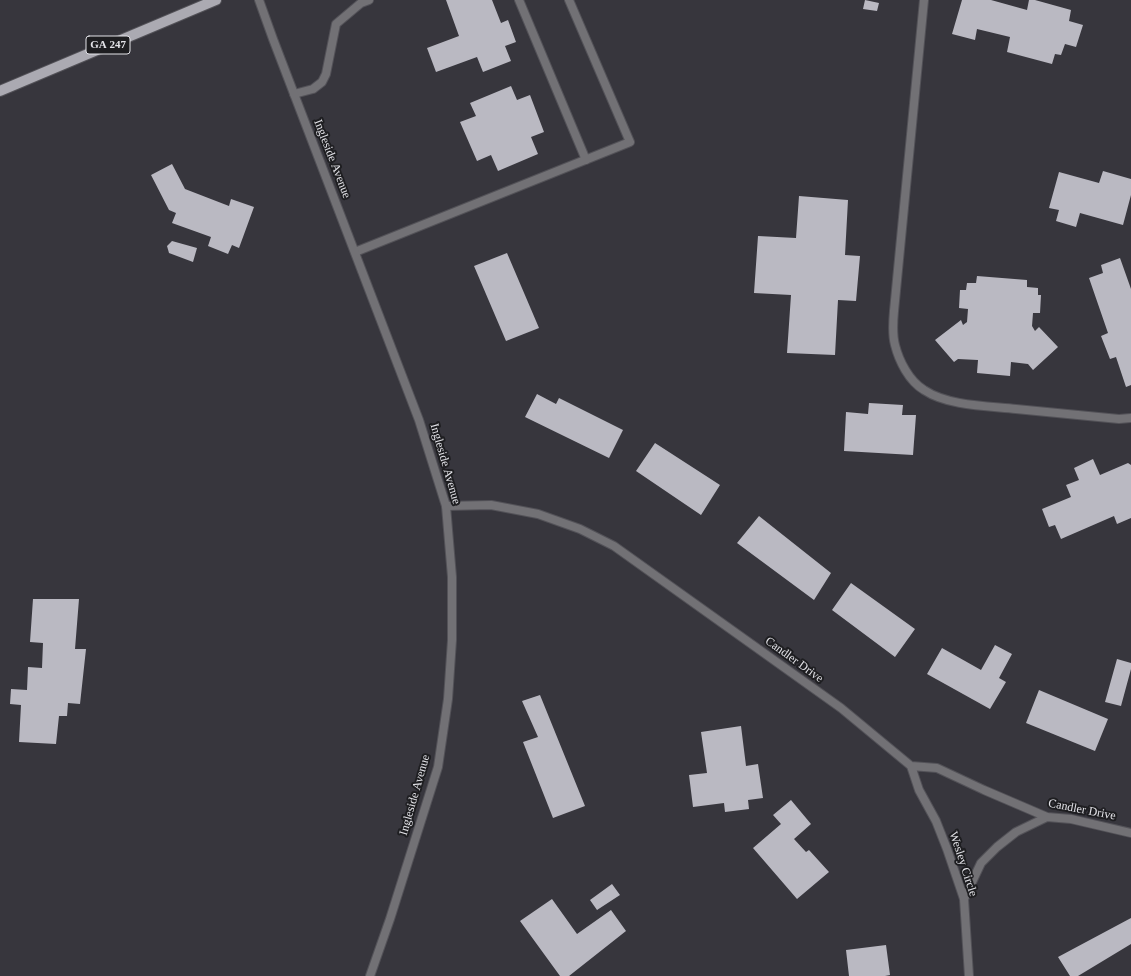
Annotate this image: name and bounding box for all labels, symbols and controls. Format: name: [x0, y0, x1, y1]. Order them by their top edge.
road number: GA 247: [86, 36, 130, 54]
street label: Ingleside Avenue: [310, 117, 354, 201]
street label: Ingleside Avenue: [427, 422, 463, 506]
street label: Candler Drive: [762, 634, 826, 686]
street label: Ingleside Avenue: [397, 753, 433, 837]
street label: Candler Drive: [1047, 796, 1117, 824]
street label: Wesley Circle: [946, 830, 980, 898]

